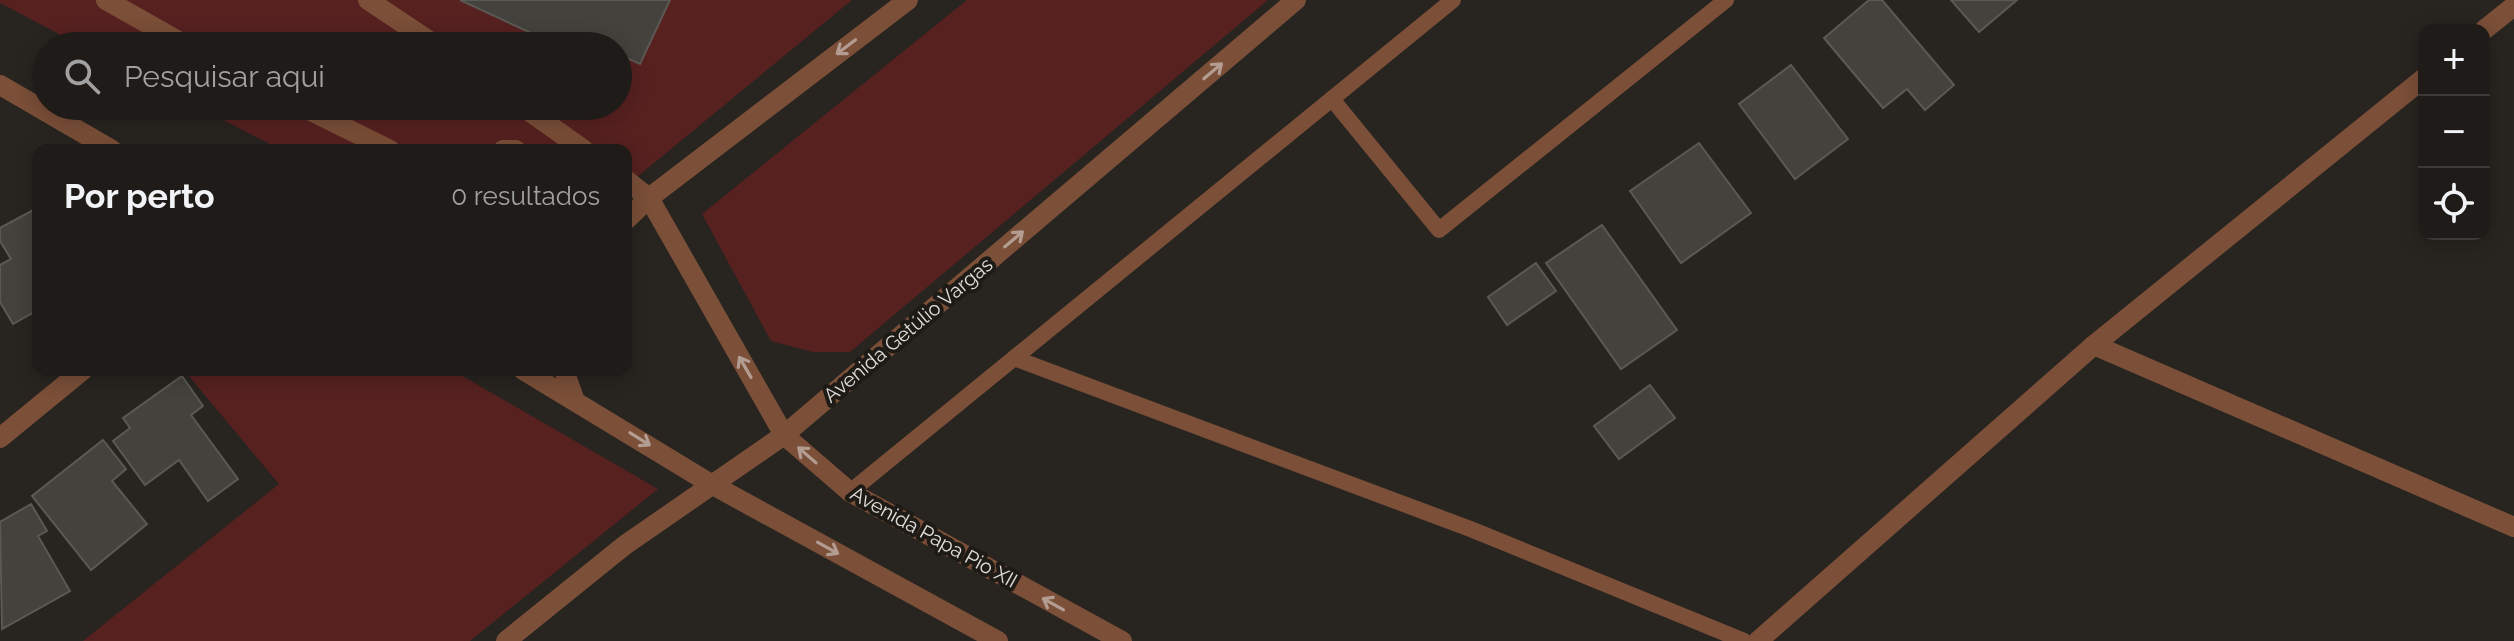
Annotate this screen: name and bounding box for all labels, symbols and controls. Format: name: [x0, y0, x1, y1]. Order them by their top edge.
map controls: [2418, 24, 2490, 240]
button: +: [2418, 24, 2490, 96]
search box: [32, 32, 632, 120]
one-way arrow: [836, 39, 858, 56]
icon: search: [60, 54, 104, 98]
text: Pesquisar aqui: [124, 59, 325, 94]
one-way arrow: [1202, 62, 1222, 80]
button: −: [2418, 96, 2490, 168]
button: locate: [2418, 168, 2490, 240]
text: Por perto: [64, 176, 215, 216]
text: 0 resultados: [451, 181, 600, 211]
one-way arrow: [1004, 230, 1024, 248]
street label: Avenida Getúlio Vargas: [819, 252, 997, 408]
one-way arrow: [737, 356, 753, 379]
one-way arrow: [628, 431, 650, 448]
one-way arrow: [798, 446, 818, 464]
street label: Avenida Papa Pio XII: [846, 481, 1022, 593]
one-way arrow: [816, 541, 840, 557]
one-way arrow: [1042, 595, 1065, 611]

